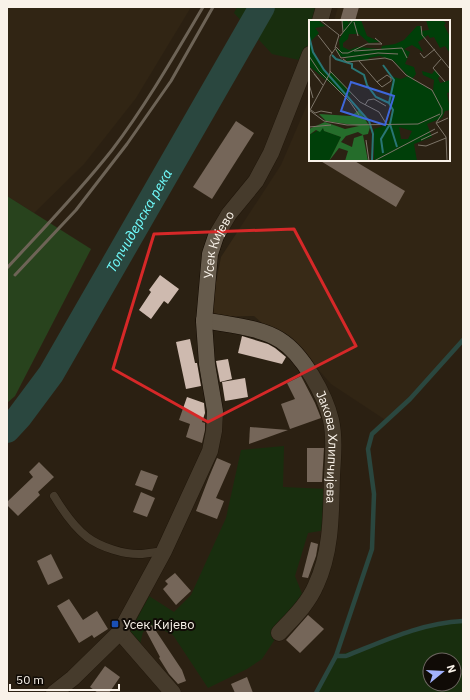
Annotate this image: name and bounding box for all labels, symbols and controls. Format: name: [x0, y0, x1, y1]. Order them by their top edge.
inset map: [309, 20, 450, 161]
water label: Топчидерска река: [102, 166, 176, 276]
street label: Усек Кијево: [200, 208, 238, 279]
street label: Јакова Хлипчијева: [312, 388, 341, 504]
place label: Усек Кијево: [123, 616, 195, 633]
marker: Усек Кијево: [110, 619, 120, 629]
north arrow: [422, 652, 462, 692]
text: N: [444, 663, 459, 675]
scale bar: [10, 666, 119, 692]
text: 50 m: [16, 672, 44, 687]

